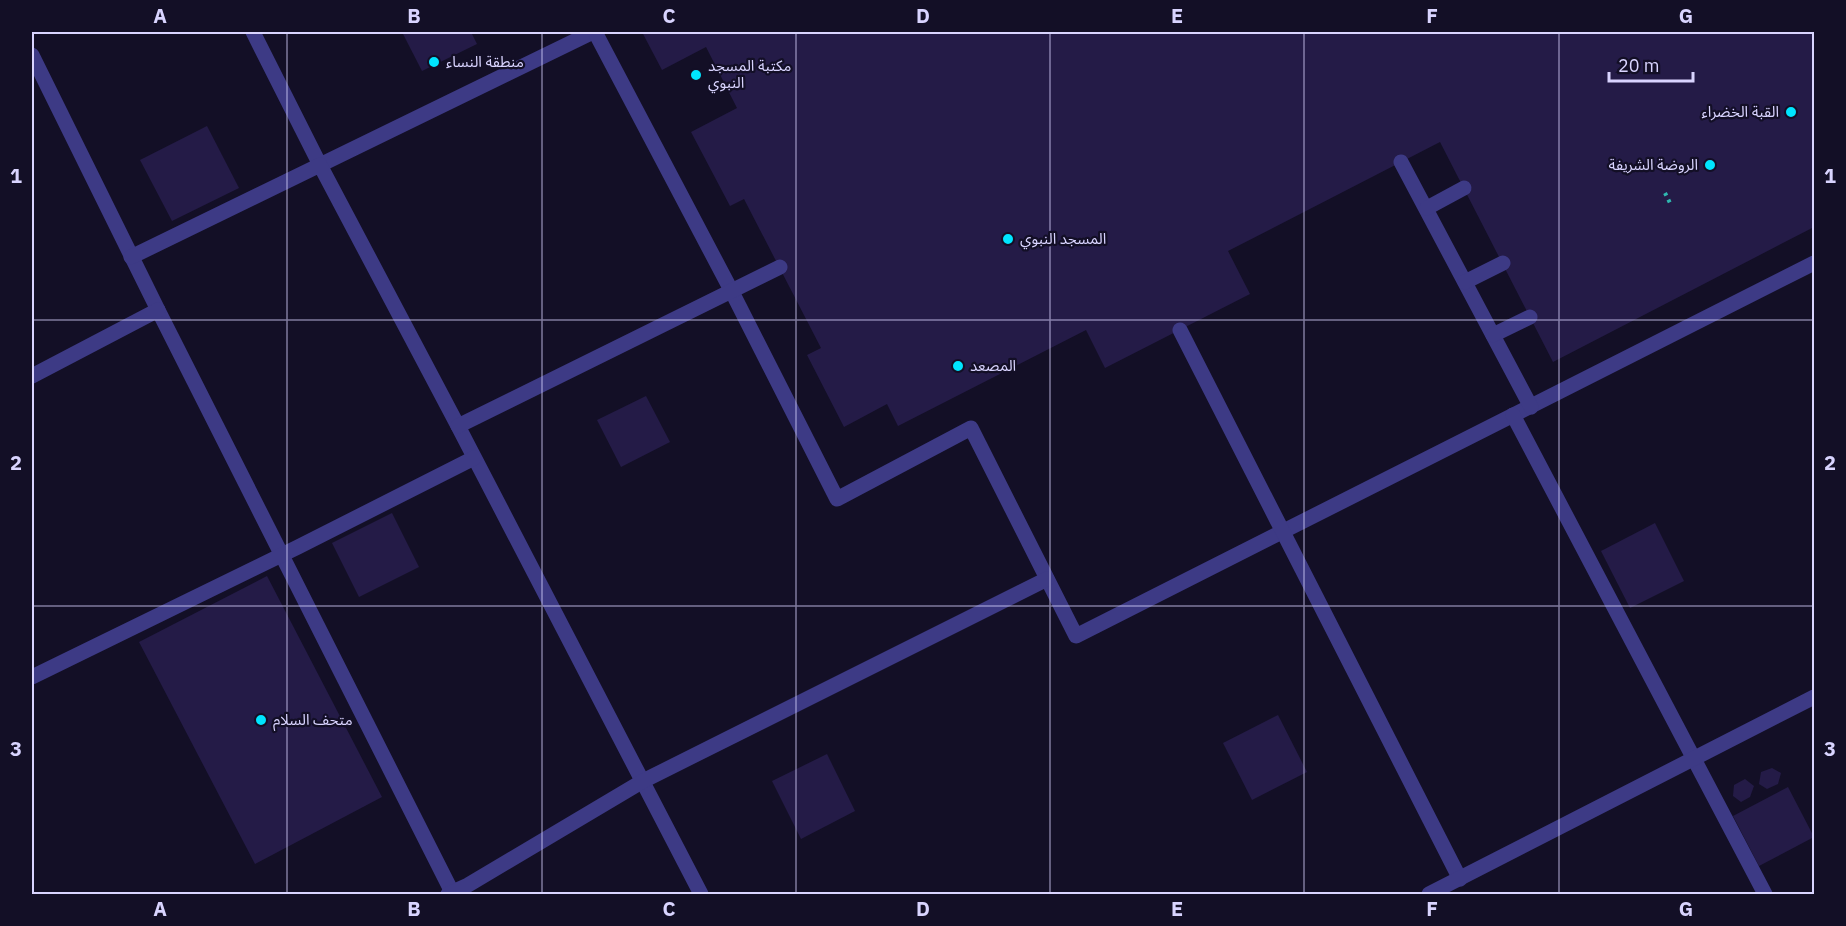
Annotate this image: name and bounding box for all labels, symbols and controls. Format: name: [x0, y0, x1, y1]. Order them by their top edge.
text: A: [153, 2, 167, 29]
text: B: [407, 2, 421, 29]
text: C: [662, 2, 676, 29]
text: D: [916, 2, 930, 29]
text: E: [1171, 2, 1183, 29]
text: F: [1426, 2, 1438, 29]
text: G: [1679, 2, 1693, 29]
scale bar: [1609, 45, 1693, 83]
place label: منطقة النساء: [446, 52, 524, 71]
text: 20 m: [1618, 54, 1660, 77]
marker: منطقة النساء: [427, 55, 441, 69]
place label: مكتبة المسجد النبوي: [708, 56, 792, 94]
marker: مكتبة المسجد النبوي: [689, 68, 703, 82]
place label: القبة الخضراء: [1702, 102, 1779, 121]
marker: القبة الخضراء: [1784, 105, 1798, 119]
place label: الروضة الشريفة: [1609, 155, 1698, 174]
marker: الروضة الشريفة: [1703, 158, 1717, 172]
text: 1: [10, 162, 22, 189]
text: 1: [1824, 162, 1836, 189]
place label: المسجد النبوي: [1020, 229, 1106, 250]
marker: المسجد النبوي: [1001, 232, 1015, 246]
place label: المصعد: [970, 356, 1016, 375]
marker: المصعد: [951, 359, 965, 373]
text: 2: [10, 449, 22, 476]
text: 2: [1824, 449, 1836, 476]
place label: متحف السلام: [273, 710, 353, 731]
marker: متحف السلام: [254, 713, 268, 727]
text: 3: [10, 735, 22, 762]
text: 3: [1824, 735, 1836, 762]
text: A: [153, 895, 167, 922]
text: B: [407, 895, 421, 922]
text: C: [662, 895, 676, 922]
text: D: [916, 895, 930, 922]
text: E: [1171, 895, 1183, 922]
text: F: [1426, 895, 1438, 922]
text: G: [1679, 895, 1693, 922]

